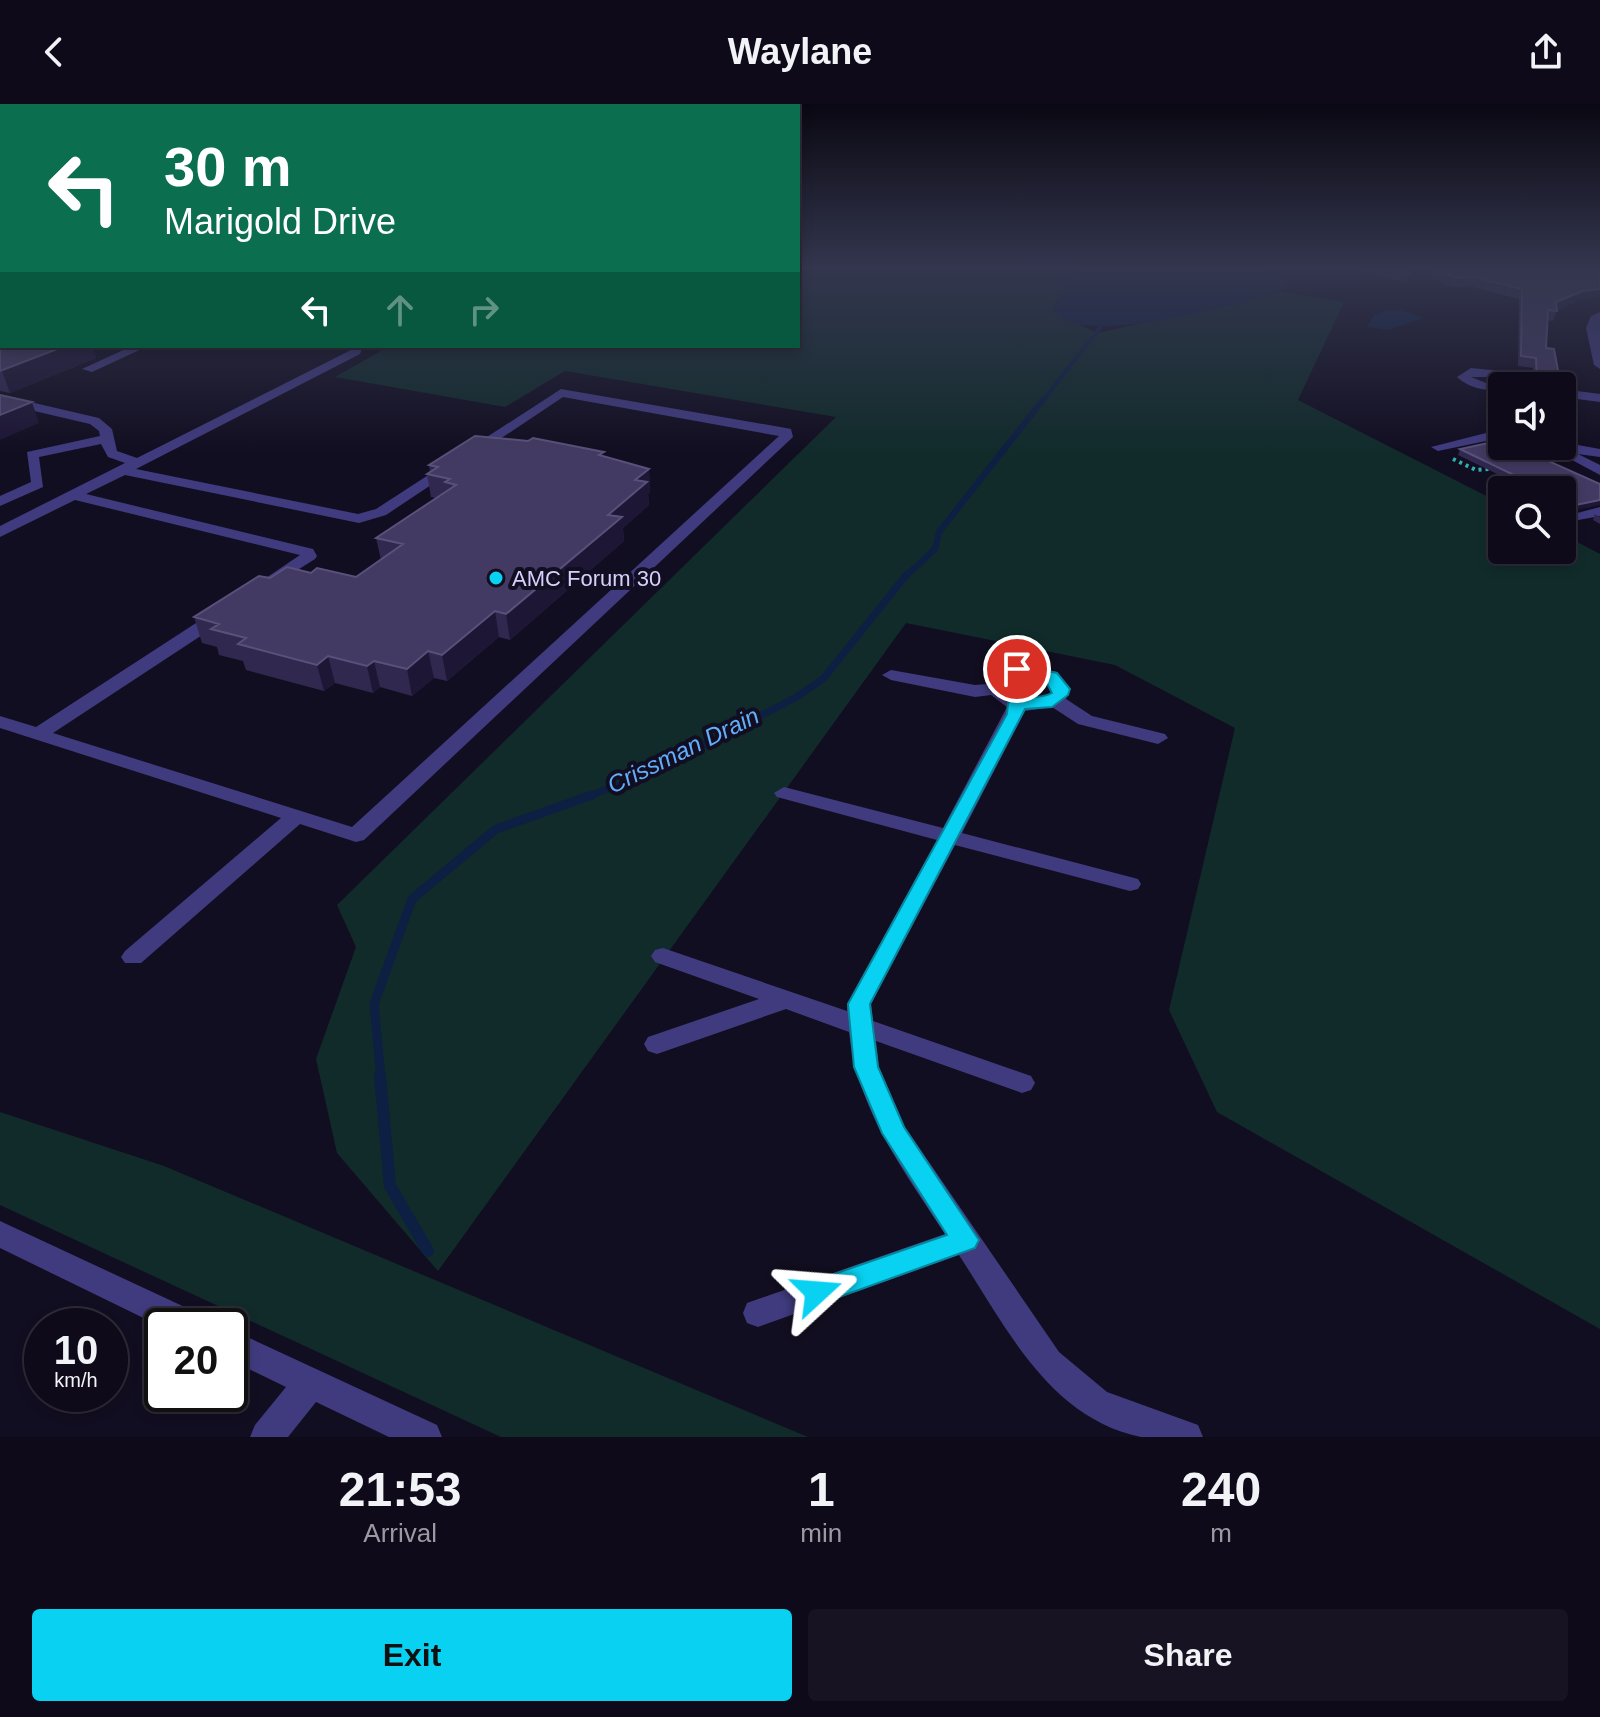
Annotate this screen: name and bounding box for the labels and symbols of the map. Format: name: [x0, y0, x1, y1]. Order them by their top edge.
place label: AMC Forum 30: [512, 566, 661, 591]
marker: AMC Forum 30: [487, 569, 505, 587]
pin: [983, 635, 1051, 703]
water label: Crissman Drain: [603, 702, 763, 798]
position arrow: [775, 1250, 859, 1334]
speed limit sign: 20: [144, 1308, 248, 1412]

